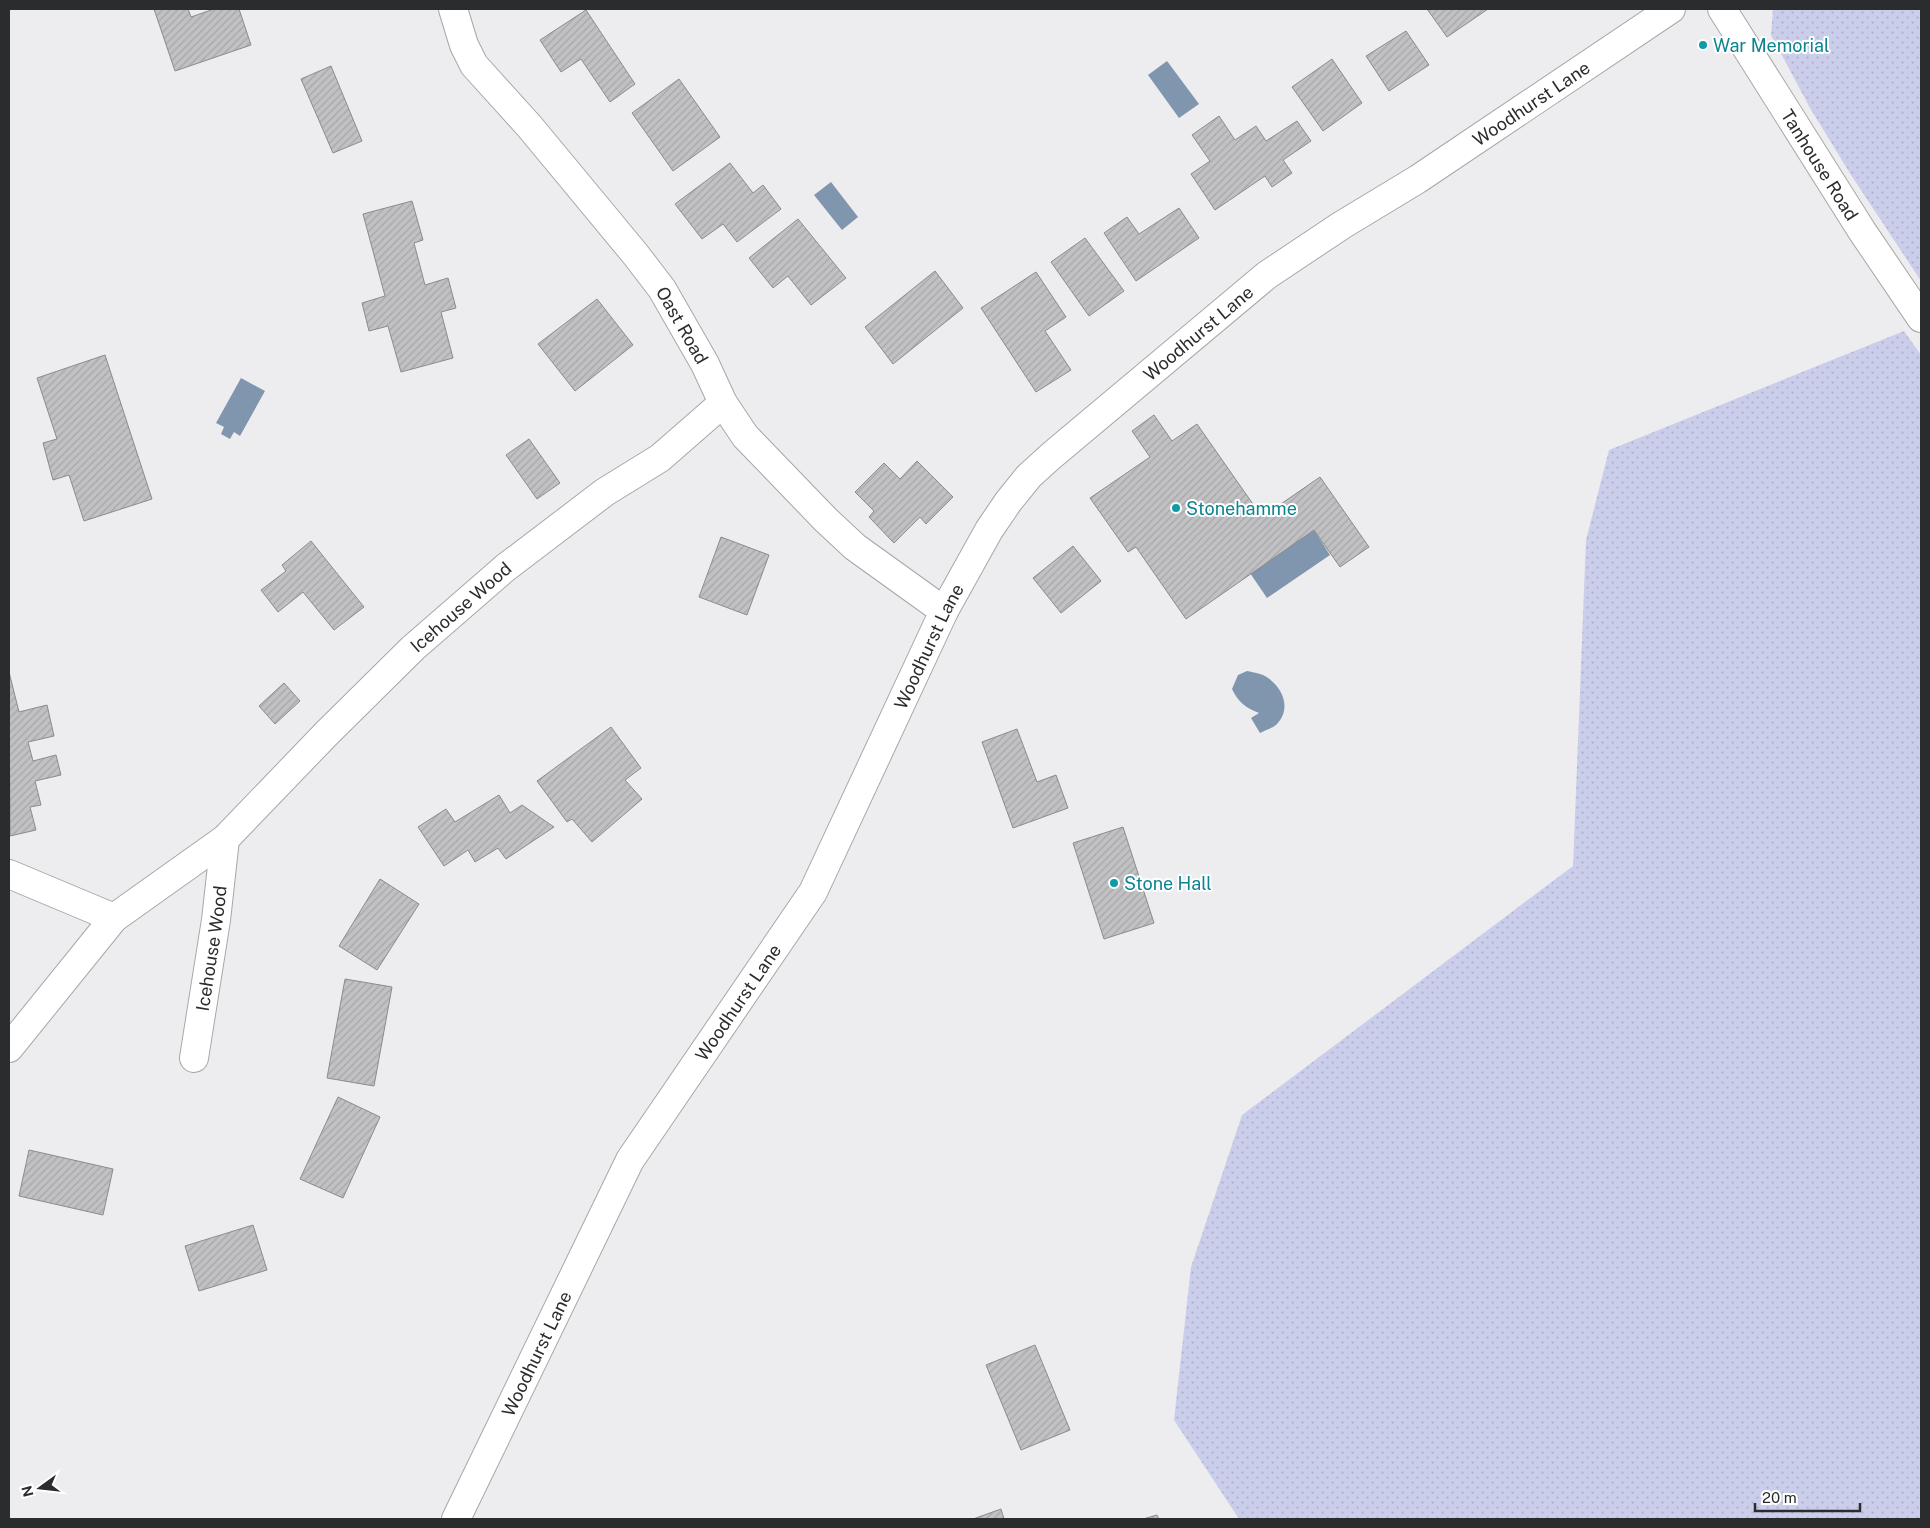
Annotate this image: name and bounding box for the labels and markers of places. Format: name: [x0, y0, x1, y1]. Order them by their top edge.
place label: War Memorial: [1713, 35, 1829, 56]
marker: War Memorial: [1697, 39, 1709, 51]
place label: Stonehamme: [1186, 498, 1297, 519]
marker: Stonehamme: [1170, 502, 1182, 514]
place label: Stone Hall: [1124, 873, 1212, 894]
marker: Stone Hall: [1108, 877, 1120, 889]

